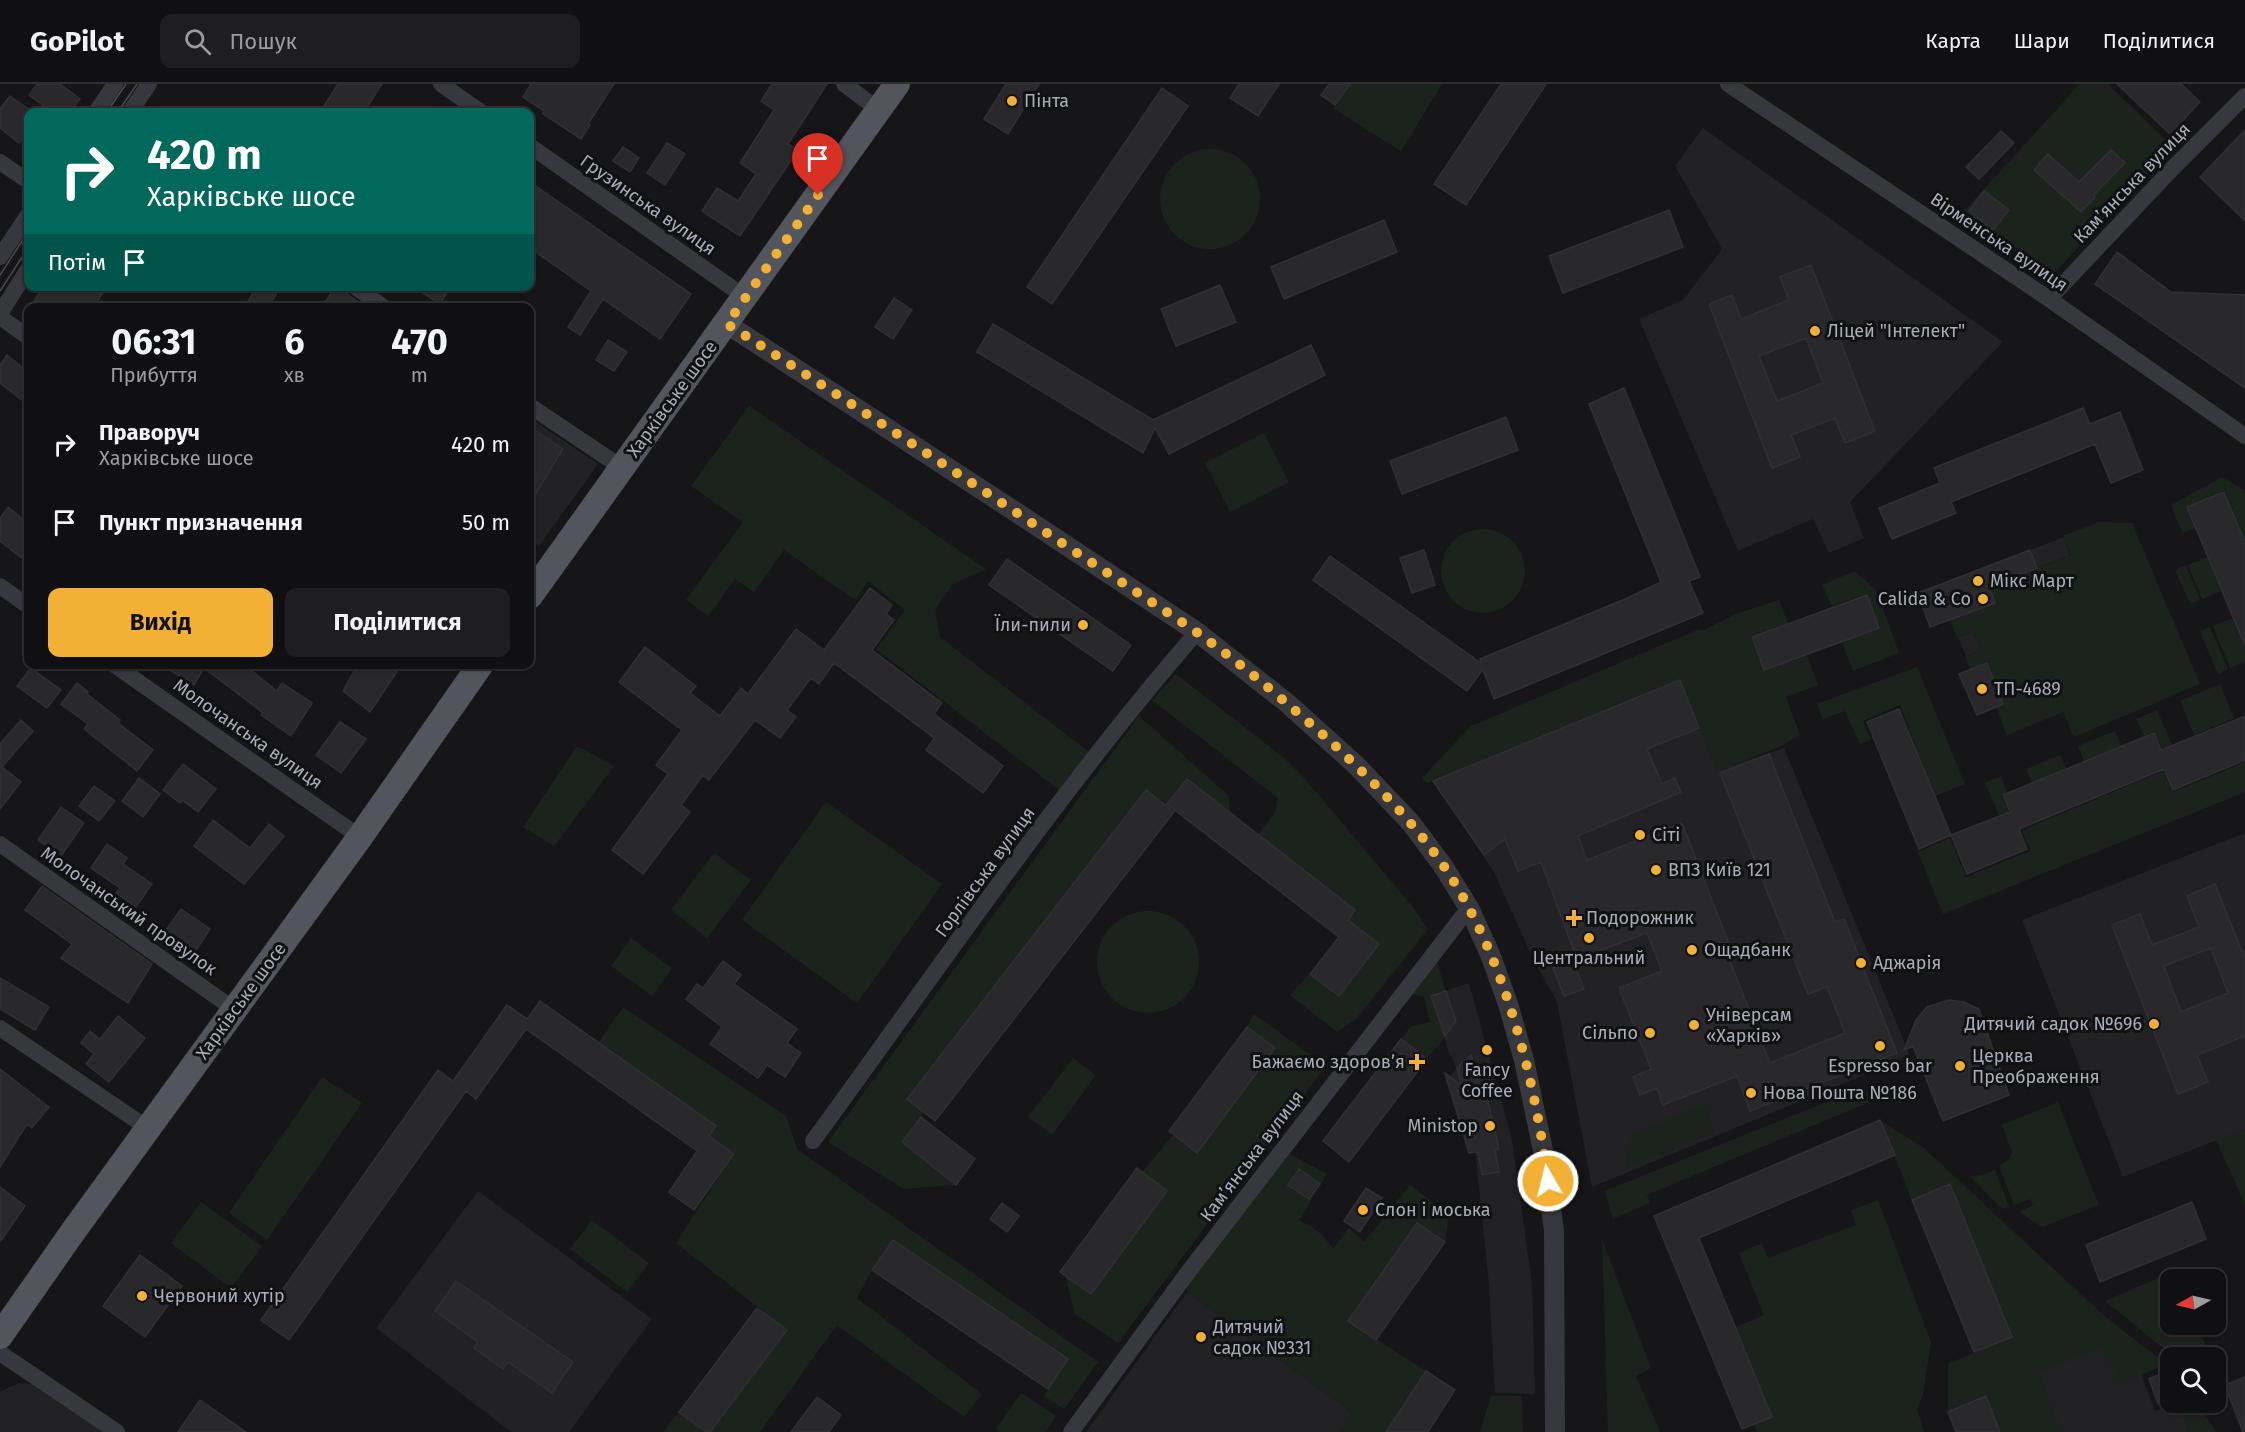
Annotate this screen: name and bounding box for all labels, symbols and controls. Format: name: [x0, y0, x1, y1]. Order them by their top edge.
search box: [160, 14, 580, 68]
text: GoPilot: [30, 25, 124, 58]
icon: search: [181, 25, 214, 58]
text: Пошук: [229, 28, 297, 55]
text: Карта: [1925, 28, 1981, 54]
text: Шари: [2014, 28, 2070, 54]
text: Поділитися: [2103, 28, 2215, 54]
place label: Пінта: [1024, 90, 1069, 112]
marker: Пінта: [1005, 94, 1019, 108]
street label: Камʼянська вулиця: [2069, 118, 2195, 248]
text: 420 m: [147, 130, 262, 180]
icon: right: [48, 132, 126, 210]
pin: [792, 133, 843, 195]
icon: arrive: [801, 142, 834, 175]
street label: Грузинська вулиця: [576, 150, 720, 260]
text: Харківське шосе: [147, 181, 356, 213]
street label: Вірменська вулиця: [1926, 188, 2072, 296]
icon: arrive: [118, 246, 151, 279]
text: Потім: [48, 249, 106, 276]
text: 06:31: [111, 320, 197, 364]
text: 6: [284, 320, 305, 364]
text: 470: [391, 320, 448, 364]
place label: Ліцей "Інтелект": [1827, 320, 1965, 342]
marker: Ліцей "Інтелект": [1808, 324, 1822, 338]
street label: Харківське шосе: [622, 336, 722, 462]
text: Прибуття: [110, 363, 198, 387]
text: хв: [284, 363, 305, 387]
text: m: [411, 363, 428, 387]
text: Праворуч: [99, 419, 200, 446]
icon: right: [48, 428, 81, 461]
text: 420 m: [451, 431, 510, 458]
text: Харківське шосе: [99, 446, 254, 470]
icon: arrive: [48, 506, 81, 539]
text: Пункт призначення: [99, 509, 303, 536]
text: 50 m: [462, 509, 510, 536]
place label: Мікс Март: [1990, 570, 2075, 592]
marker: Мікс Март: [1971, 574, 1985, 588]
button: Вихід: [48, 588, 273, 657]
button: Поділитися: [285, 588, 510, 657]
place label: Calida & Co: [1878, 588, 1971, 610]
marker: Calida & Co: [1976, 592, 1990, 606]
place label: Їли-пили: [994, 614, 1071, 636]
marker: Їли-пили: [1076, 618, 1090, 632]
street label: Молочанська вулиця: [169, 674, 327, 794]
place label: ТП-4689: [1994, 678, 2061, 700]
marker: ТП-4689: [1975, 682, 1989, 696]
street label: Горлівська вулиця: [930, 803, 1040, 941]
place label: Сіті: [1652, 824, 1680, 846]
marker: Сіті: [1633, 828, 1647, 842]
street label: Молочанський провулок: [37, 842, 222, 981]
place label: ВПЗ Київ 121: [1668, 859, 1771, 881]
marker: ВПЗ Київ 121: [1649, 863, 1663, 877]
place label: Подорожник: [1586, 907, 1694, 929]
marker: Подорожник: [1567, 911, 1581, 925]
marker: Центральний: [1582, 931, 1596, 945]
street label: Харківське шосе: [191, 938, 291, 1064]
place label: Ощадбанк: [1704, 939, 1791, 961]
marker: Ощадбанк: [1685, 943, 1699, 957]
place label: Центральний: [1533, 947, 1645, 969]
place label: Аджарія: [1873, 952, 1942, 974]
marker: Аджарія: [1854, 956, 1868, 970]
place label: Універсам «Харків»: [1706, 1004, 1792, 1047]
place label: Дитячий садок №696: [1964, 1013, 2142, 1035]
marker: Дитячий садок №696: [2147, 1017, 2161, 1031]
marker: Універсам «Харків»: [1687, 1018, 1701, 1032]
place label: Сільпо: [1582, 1022, 1638, 1044]
marker: Сільпо: [1643, 1026, 1657, 1040]
marker: Espresso bar: [1873, 1039, 1887, 1053]
marker: Fancy Coffee: [1480, 1043, 1494, 1057]
place label: Церква Преображення: [1972, 1045, 2100, 1088]
place label: Бажаємо здоровʼя: [1252, 1051, 1405, 1073]
marker: Бажаємо здоровʼя: [1410, 1055, 1424, 1069]
place label: Espresso bar: [1828, 1055, 1932, 1077]
place label: Fancy Coffee: [1461, 1059, 1513, 1102]
marker: Церква Преображення: [1953, 1059, 1967, 1073]
place label: Нова Пошта №186: [1763, 1082, 1917, 1104]
street label: Камʼянська вулиця: [1195, 1086, 1309, 1226]
marker: Нова Пошта №186: [1744, 1086, 1758, 1100]
place label: Ministop: [1407, 1115, 1478, 1137]
marker: Ministop: [1483, 1119, 1497, 1133]
position arrow: [1516, 1149, 1580, 1213]
place label: Слон і моська: [1375, 1199, 1491, 1221]
marker: Слон і моська: [1356, 1203, 1370, 1217]
north arrow: [2160, 1269, 2226, 1335]
map controls: [2160, 1269, 2226, 1413]
place label: Червоний хутір: [154, 1285, 285, 1307]
marker: Червоний хутір: [135, 1289, 149, 1303]
place label: Дитячий садок №331: [1212, 1316, 1311, 1359]
marker: Дитячий садок №331: [1194, 1330, 1208, 1344]
button: search: [2160, 1347, 2226, 1413]

